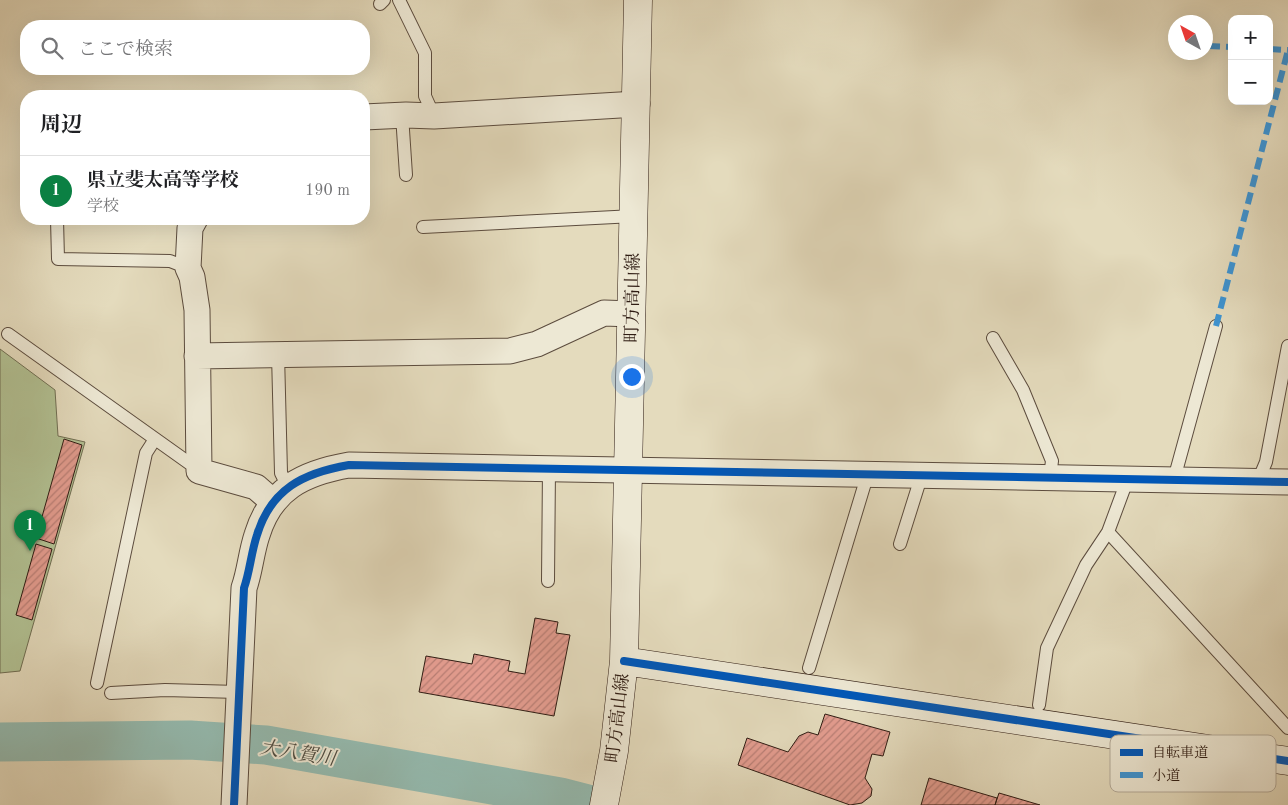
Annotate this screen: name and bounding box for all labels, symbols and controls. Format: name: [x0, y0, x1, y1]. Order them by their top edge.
north arrow: [1168, 15, 1213, 60]
map controls: [1228, 15, 1273, 105]
button: +: [1228, 15, 1273, 60]
search box: [20, 20, 370, 75]
icon: search: [38, 34, 66, 62]
text: ここで検索: [78, 41, 173, 60]
button: −: [1228, 60, 1273, 105]
text: 周辺: [40, 115, 82, 136]
text: 県立斐太高等学校: [87, 172, 239, 191]
text: 1: [51, 183, 61, 199]
text: 190 m: [305, 183, 350, 199]
text: 学校: [87, 199, 119, 215]
street label: 町方高山線: [621, 253, 643, 343]
your location: [619, 364, 645, 390]
pin: 1: [14, 510, 46, 551]
street label: 町方高山線: [602, 672, 632, 764]
legend: [1110, 735, 1276, 792]
water label: 大八賀川: [259, 737, 339, 770]
text: 自転車道: [1152, 745, 1208, 760]
text: 小道: [1152, 768, 1180, 783]

